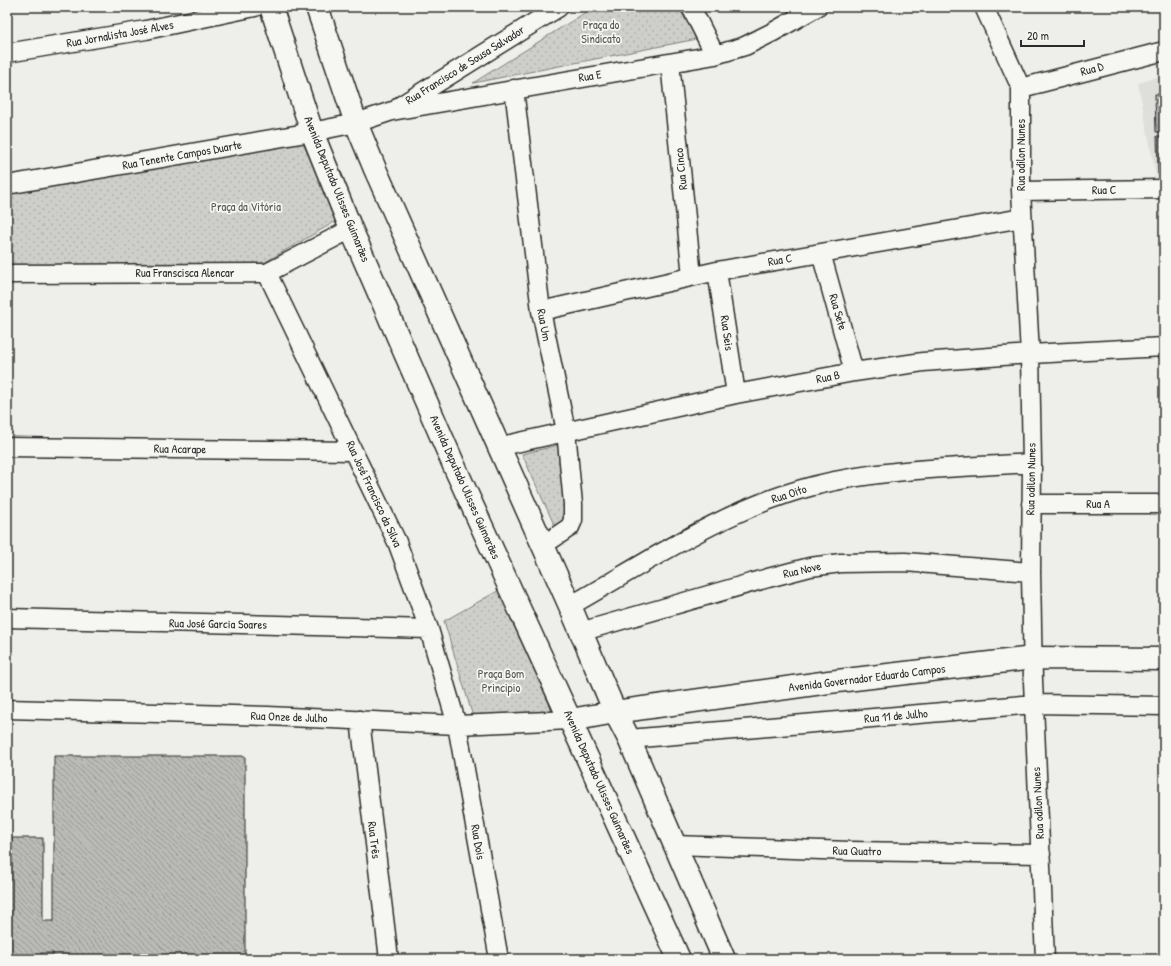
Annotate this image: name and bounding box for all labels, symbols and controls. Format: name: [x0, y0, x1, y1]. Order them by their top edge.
street label: Rua Jornalista José Alves: [65, 16, 175, 51]
park label: Praça do Sindicato: [581, 16, 621, 47]
street label: Rua Francisco de Sousa Salvador: [402, 21, 528, 108]
scale bar: [1021, 22, 1084, 48]
text: 20 m: [1027, 27, 1049, 44]
street label: Rua D: [1078, 57, 1106, 80]
street label: Rua E: [577, 65, 603, 86]
street label: Avenida Deputado Ulisses Guimarães: [300, 113, 375, 265]
street label: Rua odilon Nunes: [1012, 119, 1029, 191]
street label: Rua Tenente Campos Duarte: [121, 136, 243, 173]
street label: Rua Cinco: [670, 147, 691, 191]
street label: Rua C: [1092, 181, 1117, 198]
park label: Praça da Vitória: [211, 198, 281, 215]
street label: Rua C: [766, 249, 794, 270]
street label: Rua Franscisca Alencar: [136, 264, 235, 281]
street label: Rua Sete: [825, 292, 852, 332]
street label: Rua Um: [533, 307, 556, 342]
street label: Rua Seis: [717, 314, 738, 352]
street label: Rua B: [815, 366, 841, 387]
street label: Avenida Deputado Ulisses Guimarães: [426, 412, 505, 562]
street label: Rua José Francisco da Silva: [342, 438, 407, 550]
street label: Rua Acarape: [154, 440, 206, 457]
street label: Rua odilon Nunes: [1021, 442, 1040, 515]
street label: Rua Oito: [769, 480, 809, 507]
street label: Rua A: [1086, 495, 1110, 512]
street label: Rua Nove: [781, 557, 823, 582]
street label: Rua José Garcia Soares: [169, 614, 268, 633]
street label: Avenida Governador Eduardo Campos: [788, 659, 947, 696]
park label: Praça Bom Principio: [478, 665, 524, 696]
street label: Rua 11 de Julho: [863, 704, 929, 727]
street label: Rua Onze de Julho: [250, 707, 328, 726]
street label: Avenida Deputado Ulisses Guimarães: [560, 707, 639, 857]
street label: Rua odilon Nunes: [1027, 766, 1048, 839]
street label: Rua Três: [364, 820, 385, 860]
street label: Rua Dois: [467, 823, 490, 861]
street label: Rua Quatro: [833, 842, 882, 859]

